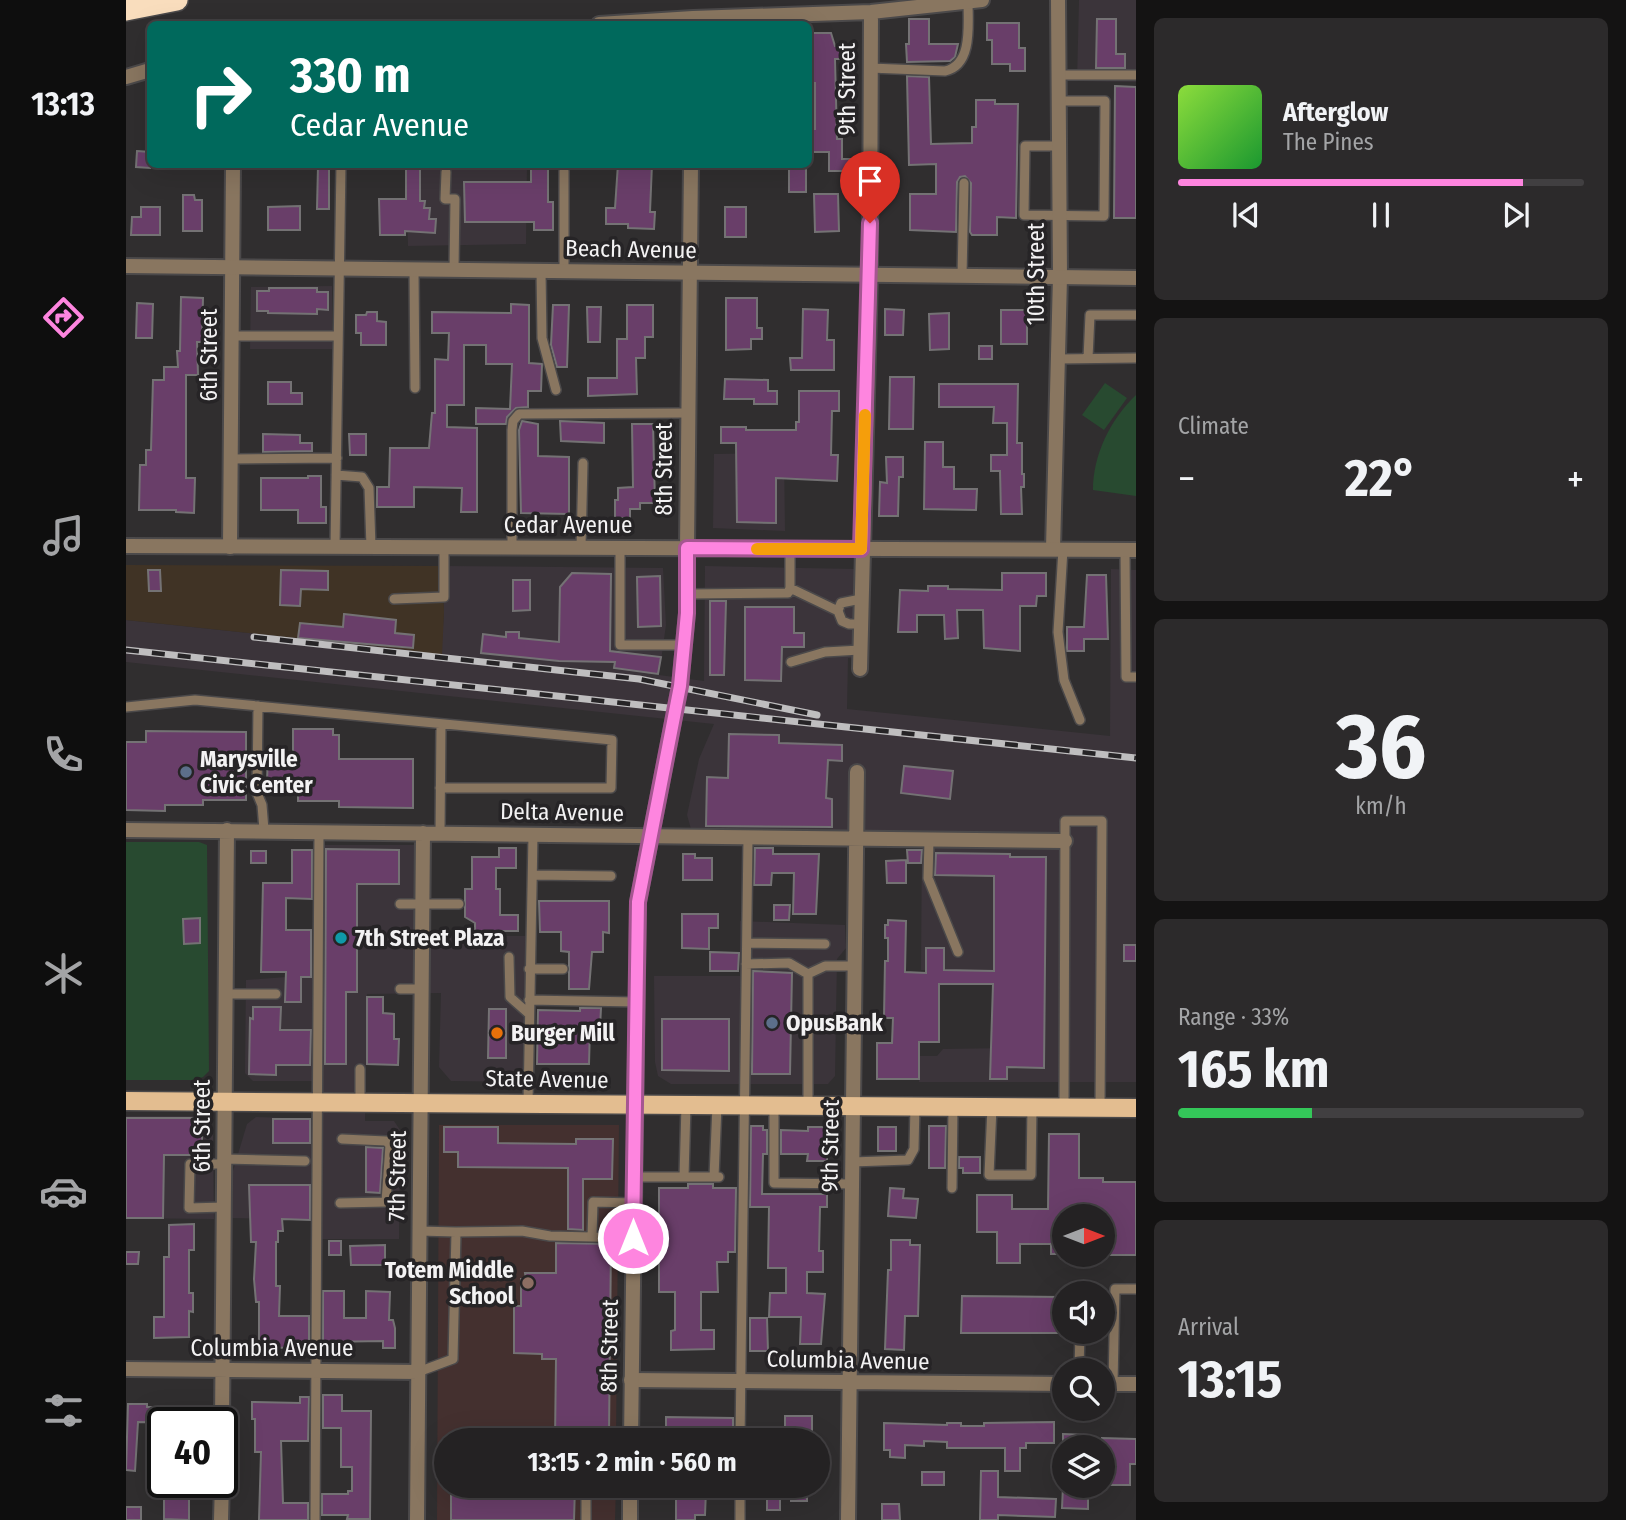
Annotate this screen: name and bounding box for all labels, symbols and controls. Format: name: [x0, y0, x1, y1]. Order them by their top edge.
street label: 9th Street: [833, 42, 861, 135]
text: 330 m: [290, 46, 411, 105]
icon: right: [175, 49, 266, 140]
text: 13:13: [31, 85, 95, 123]
text: Afterglow: [1283, 97, 1388, 128]
text: Cedar Avenue: [290, 106, 469, 144]
text: The Pines: [1283, 128, 1374, 156]
pin: [840, 151, 900, 223]
icon: arrive: [851, 162, 889, 200]
icon: previous: [1227, 196, 1265, 234]
icon: pause: [1362, 196, 1400, 234]
icon: next: [1497, 196, 1535, 234]
street label: 10th Street: [1022, 222, 1050, 325]
street label: Beach Avenue: [565, 234, 697, 264]
icon: directions: [39, 293, 88, 342]
street label: 6th Street: [195, 308, 223, 402]
text: Climate: [1178, 412, 1249, 440]
street label: 8th Street: [650, 422, 678, 516]
text: 22°: [1345, 447, 1417, 510]
text: −: [1178, 456, 1195, 502]
text: +: [1567, 456, 1584, 502]
icon: music: [39, 511, 88, 560]
street label: Cedar Avenue: [504, 511, 632, 539]
text: 36: [1336, 692, 1426, 801]
icon: phone: [39, 730, 88, 779]
place label: Marysville Civic Center: [200, 745, 313, 799]
marker: Marysville Civic Center: [178, 764, 194, 780]
text: km/h: [1355, 792, 1407, 820]
street label: Delta Avenue: [500, 797, 624, 827]
place label: 7th Street Plaza: [355, 924, 504, 952]
marker: 7th Street Plaza: [333, 930, 349, 946]
icon: climate: [39, 949, 88, 998]
text: Range · 33%: [1178, 1003, 1289, 1031]
place label: OpusBank: [786, 1009, 883, 1037]
marker: OpusBank: [764, 1015, 780, 1031]
place label: Burger Mill: [511, 1019, 616, 1047]
marker: Burger Mill: [489, 1025, 505, 1041]
text: 165 km: [1178, 1038, 1329, 1101]
street label: State Avenue: [485, 1064, 609, 1094]
street label: 6th Street: [188, 1079, 216, 1173]
street label: 9th Street: [815, 1099, 845, 1193]
street label: 7th Street: [382, 1130, 412, 1222]
icon: car: [39, 1167, 88, 1216]
position arrow: [596, 1201, 670, 1275]
north arrow: [1052, 1204, 1115, 1267]
map controls: [1052, 1204, 1115, 1498]
place label: Totem Middle School: [385, 1256, 515, 1310]
marker: Totem Middle School: [520, 1275, 536, 1291]
button: sound: [1052, 1281, 1115, 1344]
street label: 8th Street: [594, 1299, 624, 1393]
text: Arrival: [1178, 1313, 1239, 1341]
street label: Columbia Avenue: [191, 1334, 353, 1362]
street label: Columbia Avenue: [766, 1345, 930, 1375]
text: 13:15: [1178, 1348, 1282, 1411]
button: search: [1052, 1358, 1115, 1421]
icon: filters: [39, 1386, 88, 1435]
speed limit sign: 40: [147, 1407, 238, 1498]
button: layers: [1052, 1435, 1115, 1498]
text: 13:15 · 2 min · 560 m: [527, 1447, 737, 1478]

